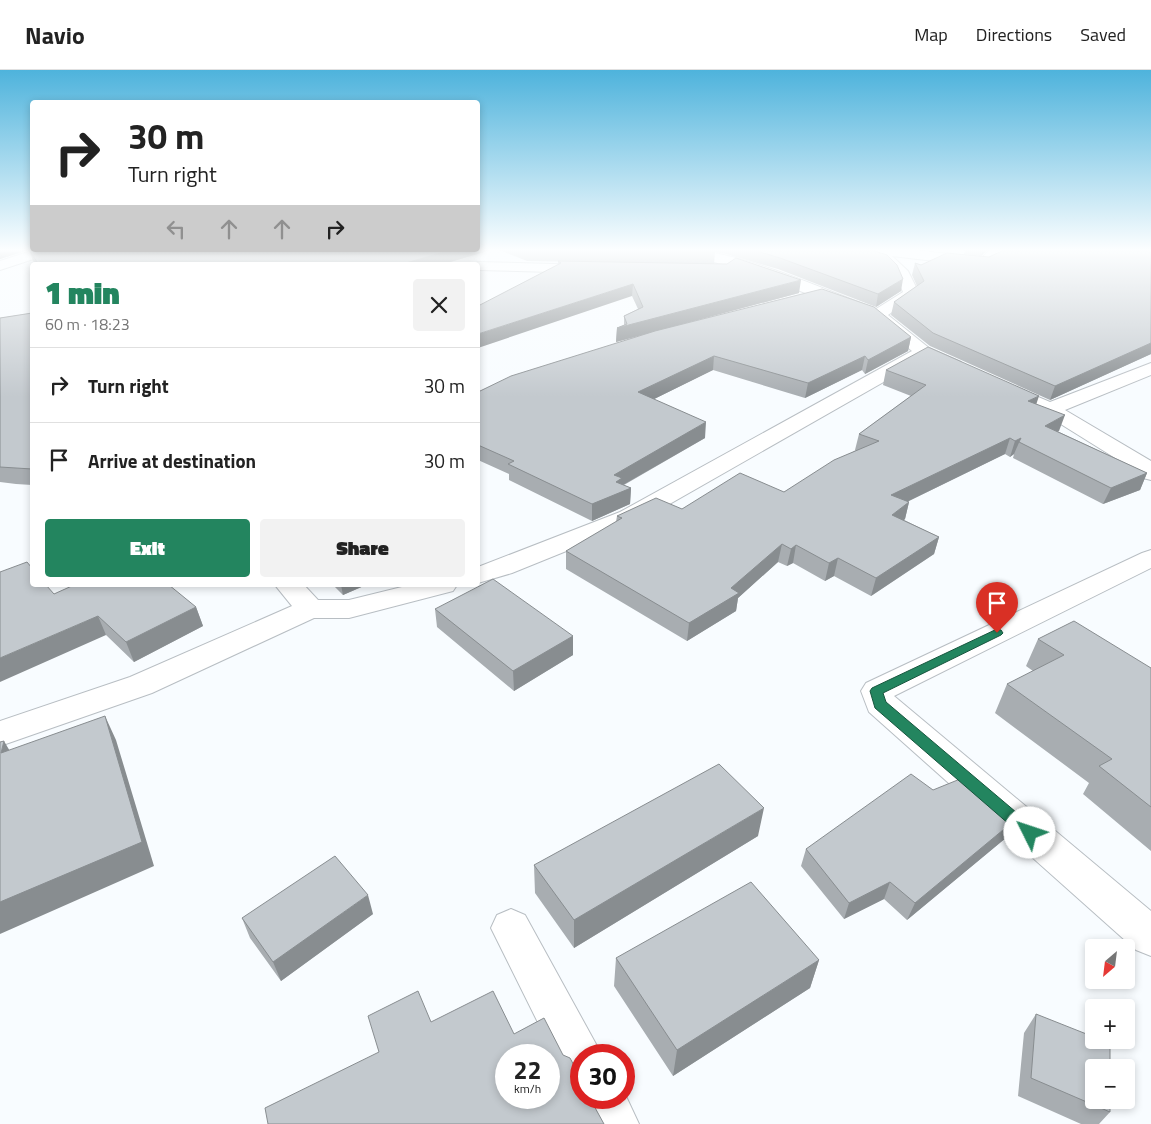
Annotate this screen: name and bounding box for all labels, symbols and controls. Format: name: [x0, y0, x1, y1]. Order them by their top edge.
text: Navio: [25, 17, 85, 53]
text: Map: [914, 21, 948, 48]
text: Directions: [976, 21, 1052, 48]
text: Saved: [1080, 21, 1126, 48]
text: 30 m: [128, 109, 204, 163]
icon: right: [45, 120, 110, 185]
text: Turn right: [128, 157, 217, 191]
icon: left: [162, 215, 190, 243]
icon: ahead: [215, 215, 243, 243]
icon: ahead: [268, 215, 296, 243]
icon: right: [321, 215, 349, 243]
text: 1 min: [45, 270, 120, 316]
button: close: [413, 279, 465, 331]
text: 60 m · 18:23: [45, 312, 130, 336]
icon: right: [45, 371, 73, 399]
text: Turn right: [88, 371, 169, 400]
text: 30 m: [424, 371, 465, 400]
icon: arrive: [45, 446, 73, 474]
text: Arrive at destination: [88, 446, 256, 475]
text: 30 m: [424, 446, 465, 475]
button: Exit: [45, 519, 250, 577]
button: Share: [260, 519, 465, 577]
pin: [976, 582, 1018, 633]
icon: arrive: [983, 589, 1011, 617]
position arrow: [1003, 806, 1055, 858]
north arrow: [1085, 939, 1135, 989]
map controls: [1085, 939, 1135, 1109]
button: +: [1085, 999, 1135, 1049]
speed limit sign: 30: [570, 1044, 635, 1109]
text: 22: [513, 1051, 542, 1089]
button: −: [1085, 1059, 1135, 1109]
text: km/h: [514, 1079, 541, 1098]

